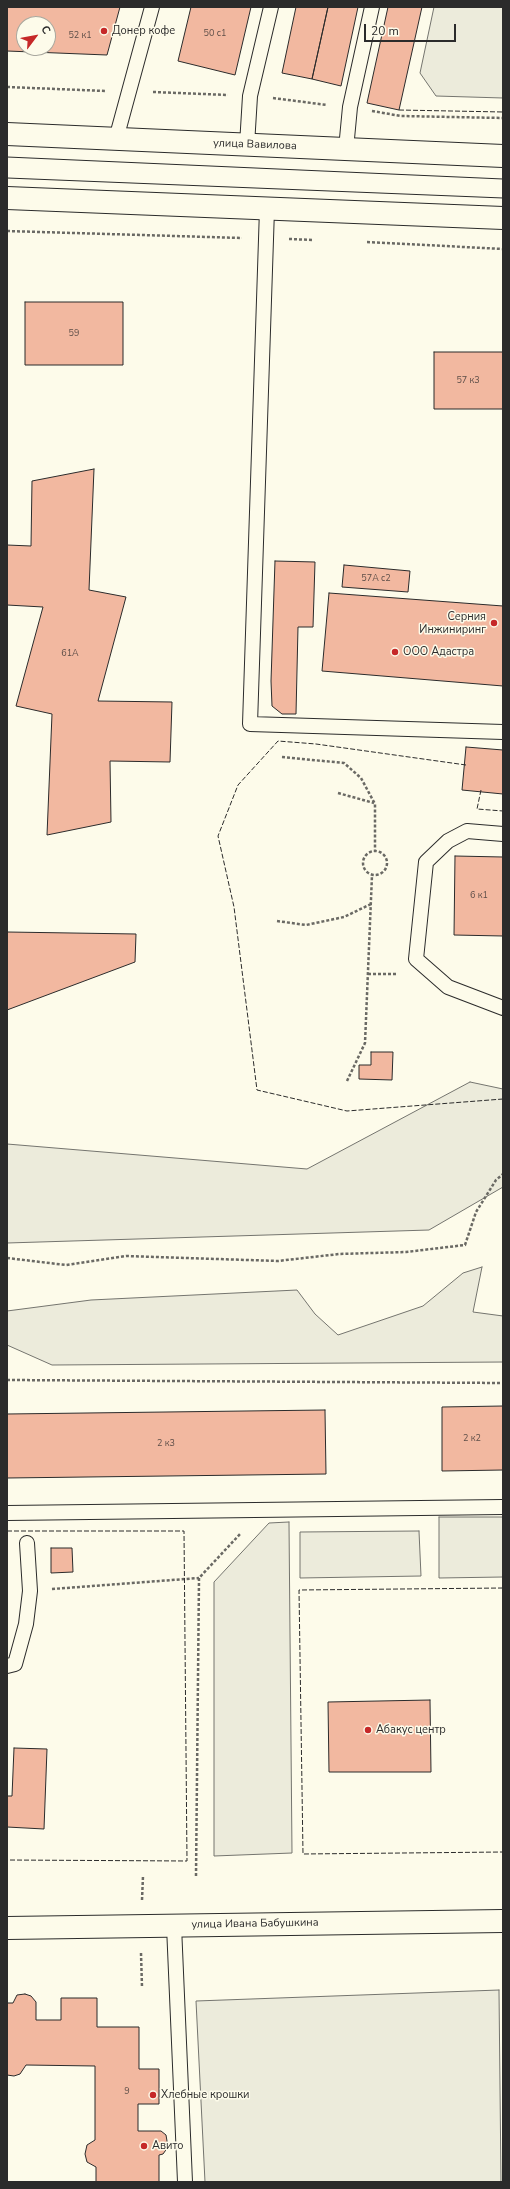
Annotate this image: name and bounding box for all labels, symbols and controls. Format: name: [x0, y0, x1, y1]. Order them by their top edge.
north arrow: [16, 16, 56, 56]
scale bar: [366, 16, 458, 42]
text: С: [37, 23, 54, 37]
text: 20 m: [371, 23, 399, 39]
place label: Донер кофе: [112, 24, 175, 38]
marker: Донер кофе: [99, 26, 109, 36]
house number: 50 с1: [204, 29, 226, 39]
house number: 52 к1: [68, 31, 92, 41]
street label: улица Вавилова: [213, 137, 297, 153]
house number: 59: [69, 329, 79, 339]
house number: 57 к3: [456, 376, 480, 386]
house number: 57А с2: [361, 574, 391, 584]
place label: Серния Инжиниринг: [419, 610, 486, 636]
marker: Серния Инжиниринг: [489, 618, 499, 628]
place label: ООО Адастра: [403, 645, 474, 659]
marker: ООО Адастра: [390, 647, 400, 657]
house number: 61А: [61, 649, 79, 659]
house number: 6 к1: [470, 891, 488, 901]
house number: 2 к2: [463, 1434, 481, 1444]
house number: 2 к3: [157, 1439, 175, 1449]
place label: Абакус центр: [376, 1723, 446, 1737]
marker: Абакус центр: [363, 1725, 373, 1735]
street label: улица Ивана Бабушкина: [191, 1916, 319, 1932]
house number: 9: [124, 2087, 130, 2097]
place label: Хлебные крошки: [161, 2088, 249, 2102]
marker: Хлебные крошки: [148, 2090, 158, 2100]
place label: Авито: [152, 2139, 184, 2153]
marker: Авито: [139, 2141, 149, 2151]

